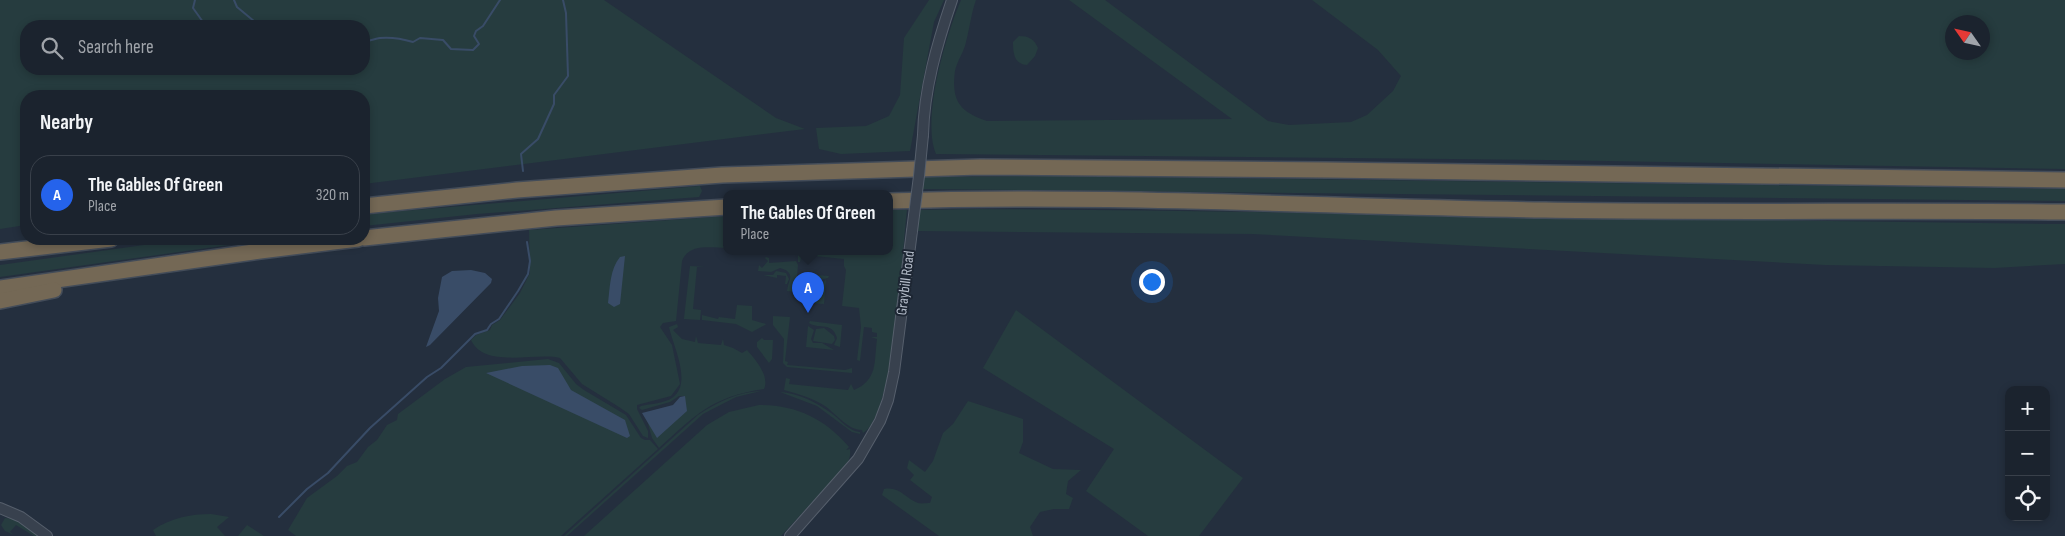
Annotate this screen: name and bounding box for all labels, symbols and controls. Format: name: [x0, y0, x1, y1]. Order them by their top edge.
north arrow: [1945, 15, 1990, 60]
search box: [20, 20, 370, 75]
icon: search: [38, 34, 66, 62]
text: Search here: [78, 36, 154, 59]
text: Nearby: [40, 110, 93, 135]
text: The Gables Of Green: [88, 174, 223, 197]
text: A: [53, 186, 61, 205]
text: 320 m: [316, 186, 349, 205]
popup: [723, 190, 893, 255]
text: Place: [88, 197, 117, 216]
text: The Gables Of Green: [741, 202, 875, 225]
text: Place: [741, 225, 769, 244]
street label: Graybill Road: [892, 250, 919, 316]
your location: [1139, 269, 1165, 295]
pin: A: [792, 272, 824, 313]
map controls: [2005, 386, 2050, 521]
button: +: [2005, 386, 2050, 431]
button: −: [2005, 431, 2050, 476]
button: locate: [2005, 476, 2050, 521]

